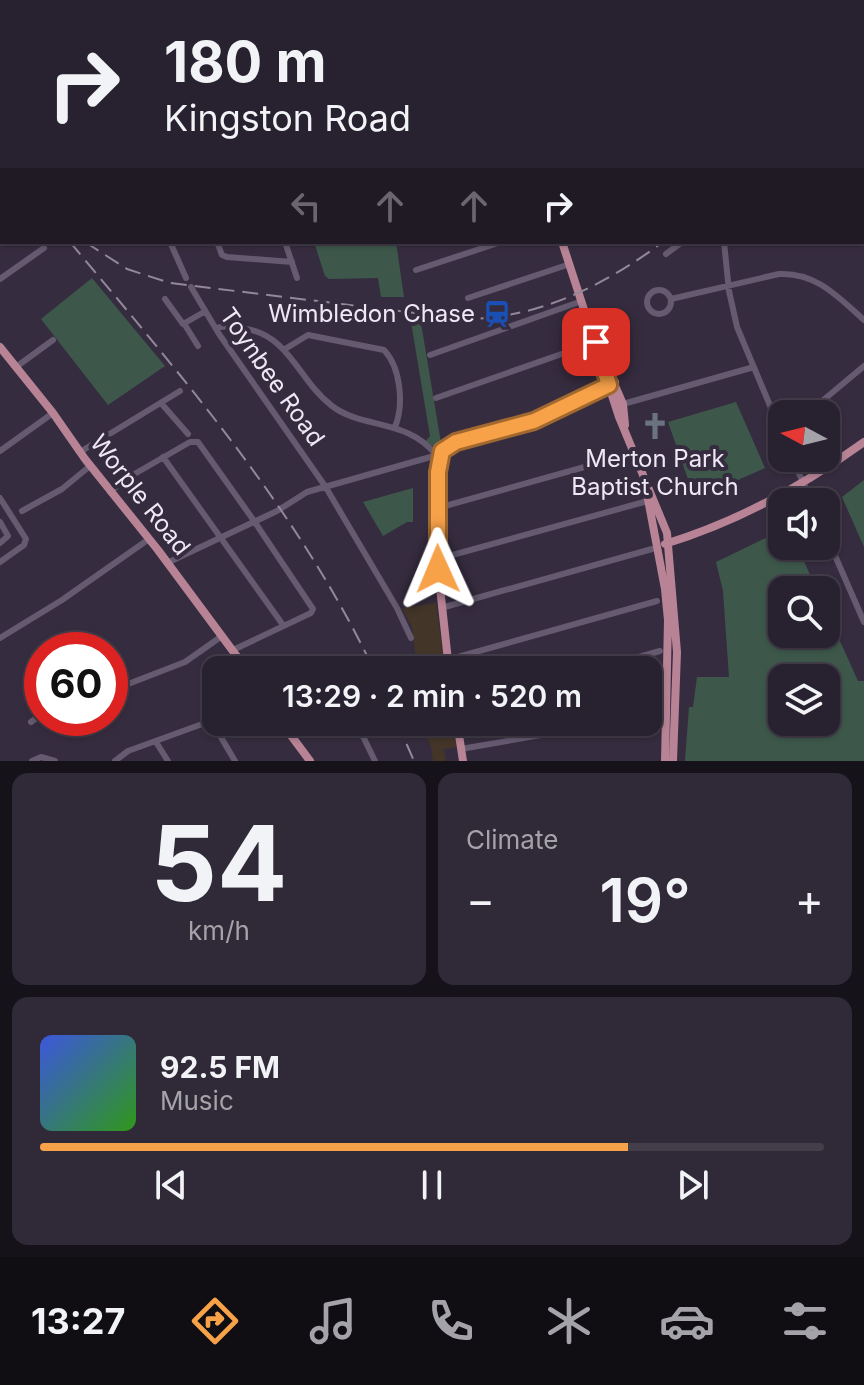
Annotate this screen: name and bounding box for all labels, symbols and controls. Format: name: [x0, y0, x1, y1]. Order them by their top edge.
text: 180 m: [164, 28, 327, 96]
icon: right: [32, 32, 136, 136]
text: Kingston Road: [164, 96, 411, 140]
icon: left: [284, 184, 328, 228]
icon: ahead: [368, 184, 412, 228]
icon: ahead: [452, 184, 496, 228]
icon: right: [536, 184, 580, 228]
place label: Wimbledon Chase: [268, 299, 475, 328]
station icon: Wimbledon Chase: [482, 299, 512, 329]
street label: Toynbee Road: [214, 302, 331, 452]
pin: [562, 308, 630, 376]
icon: arrive: [574, 320, 618, 364]
north arrow: [768, 400, 840, 472]
map controls: [768, 400, 840, 736]
church icon: Merton Park Baptist Church: [640, 411, 670, 441]
street label: Worple Road: [84, 428, 197, 561]
place label: Merton Park Baptist Church: [571, 444, 739, 501]
button: sound: [768, 488, 840, 560]
position arrow: [396, 527, 480, 611]
button: search: [768, 576, 840, 648]
speed limit sign: 60: [24, 632, 128, 736]
button: layers: [768, 664, 840, 736]
text: 13:29 · 2 min · 520 m: [282, 678, 582, 714]
text: 54: [151, 800, 287, 926]
text: Climate: [466, 824, 558, 855]
text: 19°: [599, 864, 691, 936]
text: −: [466, 873, 495, 927]
text: +: [795, 873, 824, 927]
text: km/h: [188, 915, 250, 946]
text: 92.5 FM: [160, 1049, 280, 1085]
text: Music: [160, 1085, 234, 1116]
icon: previous: [149, 1163, 193, 1207]
icon: pause: [410, 1163, 454, 1207]
icon: next: [671, 1163, 715, 1207]
icon: directions: [187, 1293, 243, 1349]
icon: music: [305, 1293, 361, 1349]
icon: phone: [423, 1293, 479, 1349]
icon: climate: [541, 1293, 597, 1349]
icon: car: [659, 1293, 715, 1349]
icon: filters: [777, 1293, 833, 1349]
text: 13:27: [31, 1299, 125, 1343]

